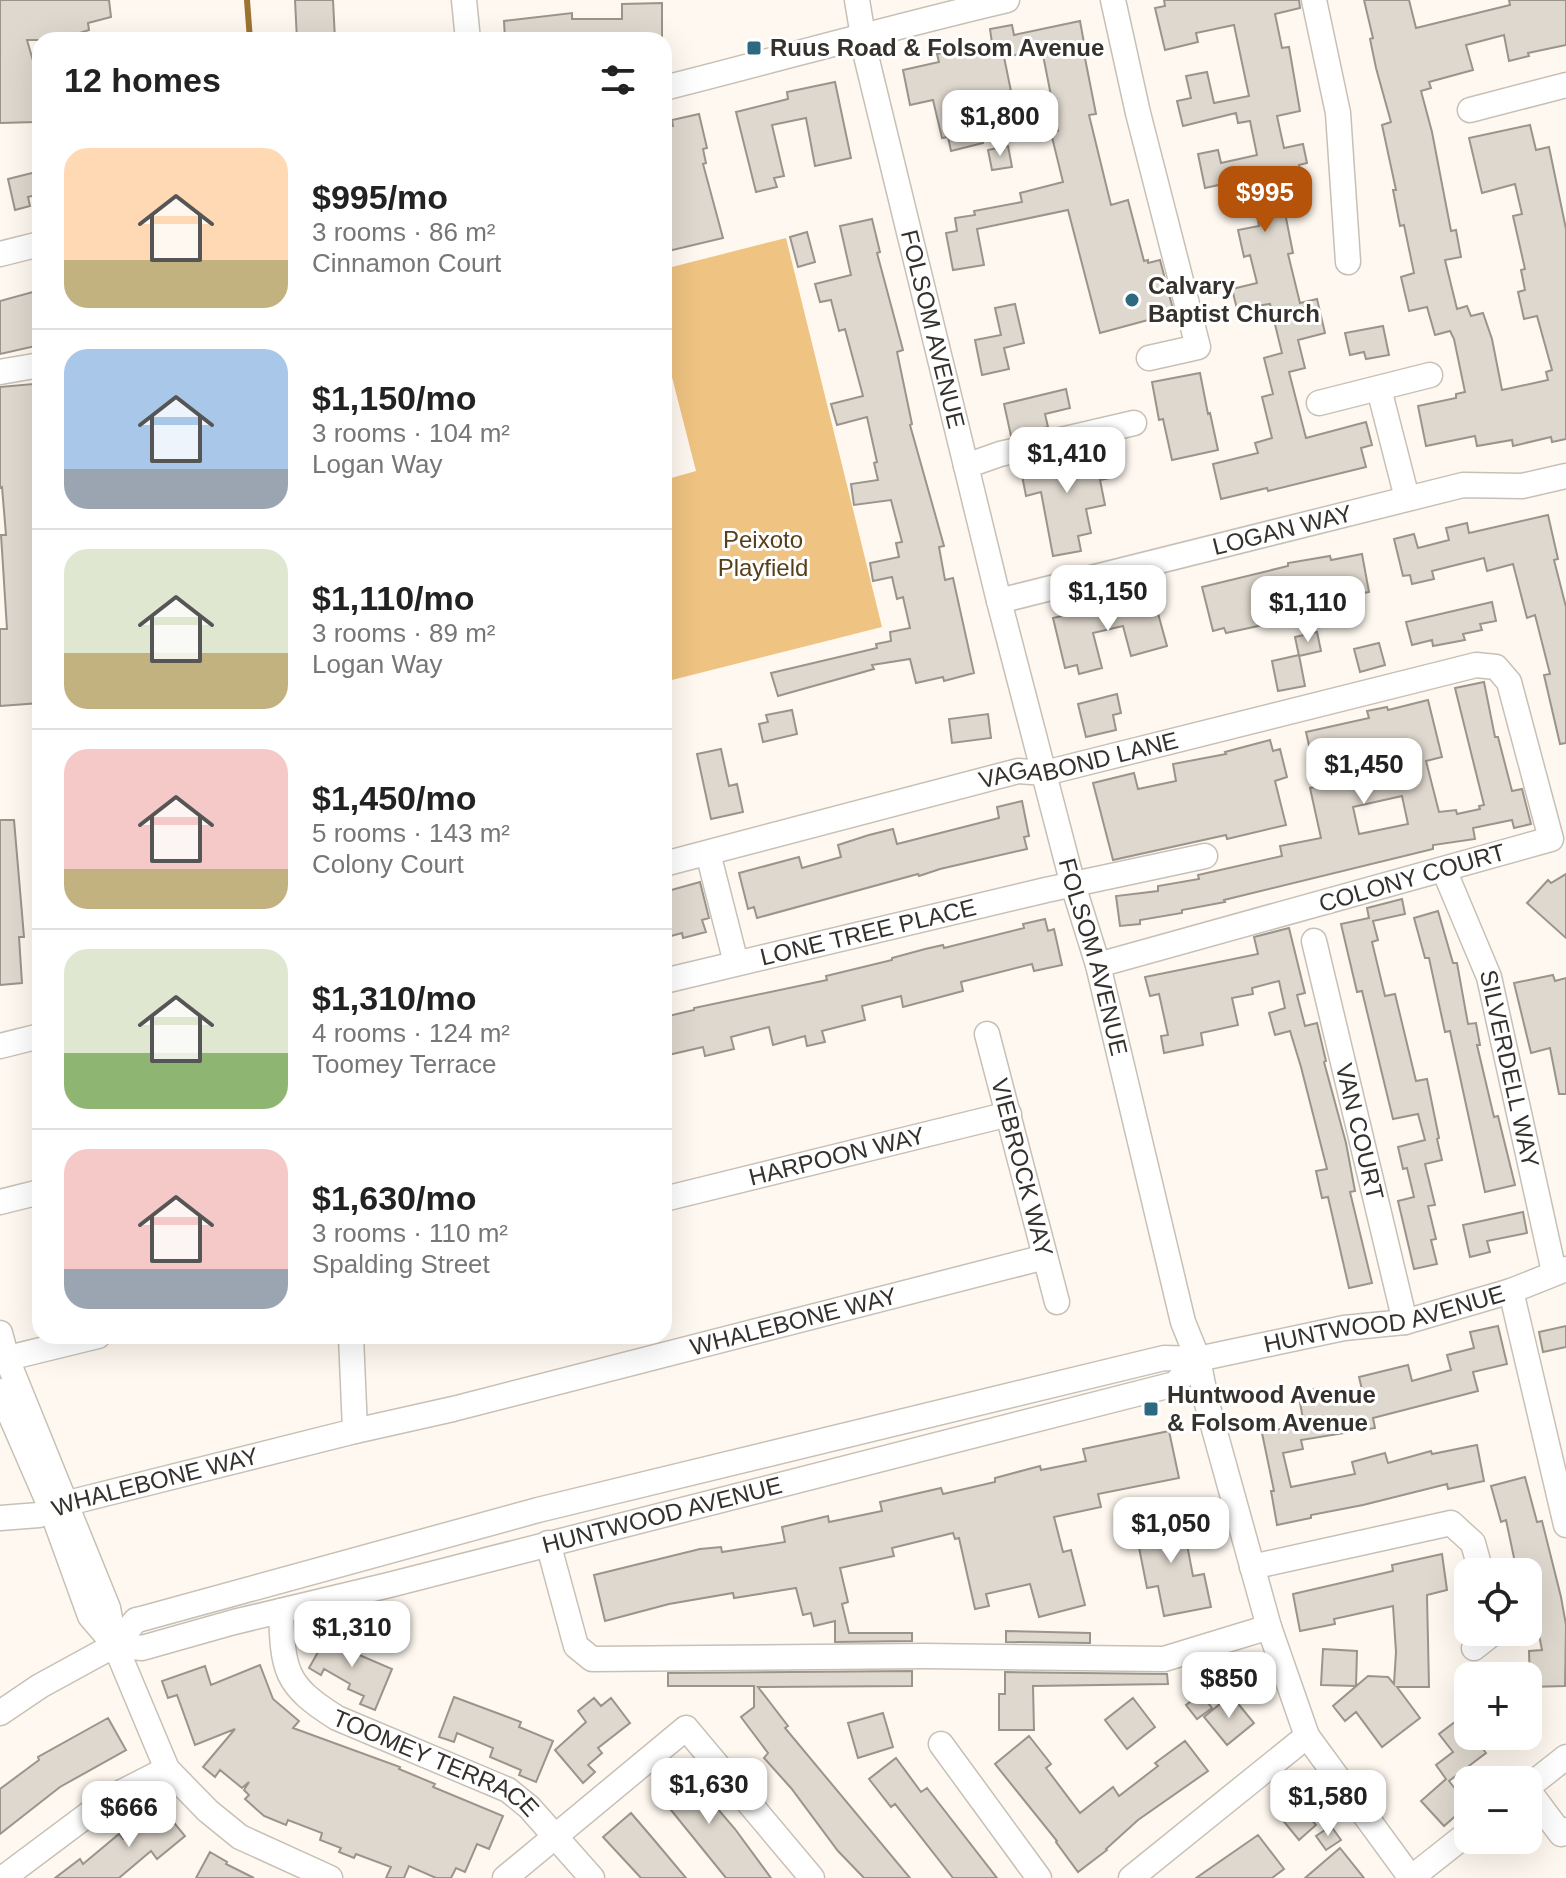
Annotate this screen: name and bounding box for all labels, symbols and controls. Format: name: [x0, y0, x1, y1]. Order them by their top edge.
place label: Ruus Road & Folsom Avenue: [770, 34, 1104, 61]
marker: Ruus Road & Folsom Avenue: [745, 39, 763, 57]
icon: filters: [596, 58, 640, 102]
text: 12 homes: [64, 61, 221, 99]
pin: $1,800: [935, 90, 1065, 158]
text: $1,800: [960, 101, 1040, 131]
pin: $995: [1218, 166, 1312, 234]
text: $995: [1236, 177, 1294, 207]
text: $995/mo: [312, 178, 448, 216]
icon: home: [128, 180, 224, 276]
text: 3 rooms · 86 m²: [312, 217, 496, 247]
street label: FOLSOM AVENUE: [896, 227, 970, 431]
text: Cinnamon Court: [312, 248, 501, 278]
place label: Calvary Baptist Church: [1148, 272, 1320, 327]
marker: Calvary Baptist Church: [1123, 291, 1141, 309]
text: $1,150/mo: [312, 379, 476, 417]
icon: home: [128, 381, 224, 477]
text: 3 rooms · 104 m²: [312, 418, 510, 448]
pin: $1,410: [1002, 427, 1132, 495]
text: $1,410: [1027, 438, 1107, 468]
text: Logan Way: [312, 449, 443, 479]
street label: LOGAN WAY: [1210, 499, 1355, 560]
park label: Peixoto Playfield: [718, 526, 808, 581]
pin: $1,150: [1043, 565, 1173, 633]
text: $1,150: [1068, 576, 1148, 606]
pin: $1,110: [1243, 576, 1373, 644]
text: $1,110/mo: [312, 579, 475, 617]
icon: home: [128, 581, 224, 677]
text: $1,110: [1269, 587, 1347, 617]
text: 3 rooms · 89 m²: [312, 618, 496, 648]
text: Logan Way: [312, 649, 443, 679]
street label: VAGABOND LANE: [976, 726, 1181, 794]
pin: $1,450: [1299, 738, 1429, 806]
text: $1,450: [1324, 749, 1404, 779]
text: $1,450/mo: [312, 779, 476, 817]
icon: home: [128, 781, 224, 877]
text: 5 rooms · 143 m²: [312, 818, 510, 848]
street label: COLONY COURT: [1316, 838, 1508, 917]
text: Colony Court: [312, 849, 464, 879]
street label: FOLSOM AVENUE: [1054, 855, 1133, 1058]
street label: LONE TREE PLACE: [758, 893, 979, 971]
street label: SILVERDELL WAY: [1475, 967, 1545, 1170]
text: $1,310/mo: [312, 979, 476, 1017]
icon: home: [128, 981, 224, 1077]
text: 4 rooms · 124 m²: [312, 1018, 510, 1048]
text: Toomey Terrace: [312, 1049, 497, 1079]
street label: VAN COURT: [1331, 1061, 1389, 1203]
street label: VIEBROCK WAY: [986, 1076, 1059, 1259]
street label: HARPOON WAY: [746, 1121, 927, 1191]
text: $1,630/mo: [312, 1179, 476, 1217]
icon: home: [128, 1181, 224, 1277]
text: 3 rooms · 110 m²: [312, 1218, 508, 1248]
text: Spalding Street: [312, 1249, 490, 1279]
street label: HUNTWOOD AVENUE: [1261, 1280, 1508, 1358]
street label: WHALEBONE WAY: [687, 1282, 899, 1361]
place label: Huntwood Avenue & Folsom Avenue: [1167, 1381, 1376, 1436]
marker: Huntwood Avenue & Folsom Avenue: [1142, 1400, 1160, 1418]
street label: WHALEBONE WAY: [48, 1442, 261, 1522]
street label: HUNTWOOD AVENUE: [539, 1471, 785, 1558]
pin: $1,050: [1106, 1497, 1236, 1565]
text: $1,050: [1131, 1508, 1211, 1538]
map controls: [1454, 1558, 1542, 1854]
button: locate: [1454, 1558, 1542, 1646]
pin: $1,310: [287, 1601, 417, 1669]
text: $1,310: [312, 1612, 392, 1642]
pin: $850: [1182, 1652, 1276, 1720]
button: +: [1454, 1662, 1542, 1750]
text: $850: [1200, 1663, 1258, 1693]
street label: TOOMEY TERRACE: [329, 1704, 545, 1822]
pin: $1,630: [644, 1758, 774, 1826]
button: −: [1454, 1766, 1542, 1854]
text: $1,630: [669, 1769, 749, 1799]
pin: $1,580: [1263, 1770, 1393, 1838]
pin: $666: [82, 1781, 176, 1849]
text: $1,580: [1288, 1781, 1368, 1811]
text: $666: [100, 1792, 158, 1822]

